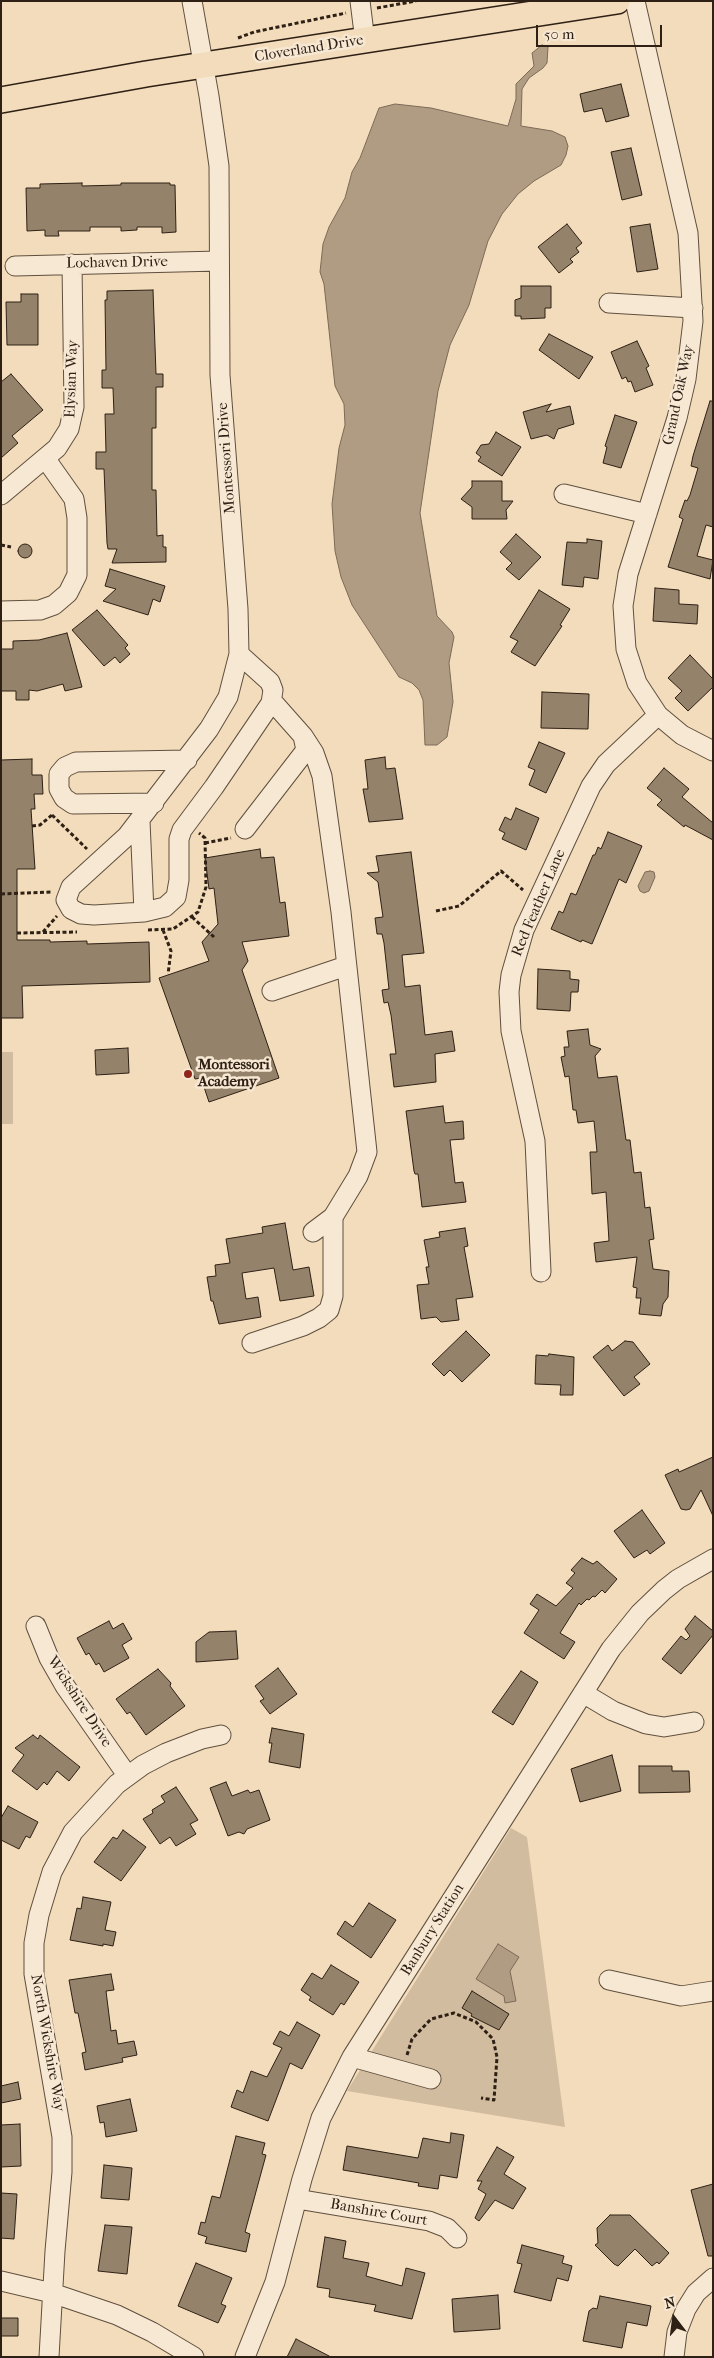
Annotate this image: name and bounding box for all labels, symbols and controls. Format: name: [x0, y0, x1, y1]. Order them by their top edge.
scale bar: [539, 15, 665, 47]
text: 50 m: [544, 25, 574, 43]
street label: Cloverland Drive: [253, 31, 365, 67]
street label: Lochaven Drive: [66, 253, 168, 273]
street label: Elysian Way: [62, 340, 82, 418]
street label: Grand Oak Way: [660, 343, 698, 447]
street label: Montessori Drive: [214, 402, 240, 514]
street label: Red Feather Lane: [508, 847, 570, 959]
place label: Montessori Academy: [198, 1056, 270, 1091]
marker: Montessori Academy: [182, 1068, 194, 1080]
street label: Wickshire Drive: [43, 1653, 115, 1751]
street label: Banbury Station: [398, 1881, 468, 1979]
street label: North Wickshire Way: [26, 1973, 68, 2113]
street label: Banshire Court: [329, 2196, 429, 2230]
north arrow: [649, 2293, 699, 2343]
text: N: [663, 2293, 677, 2313]

